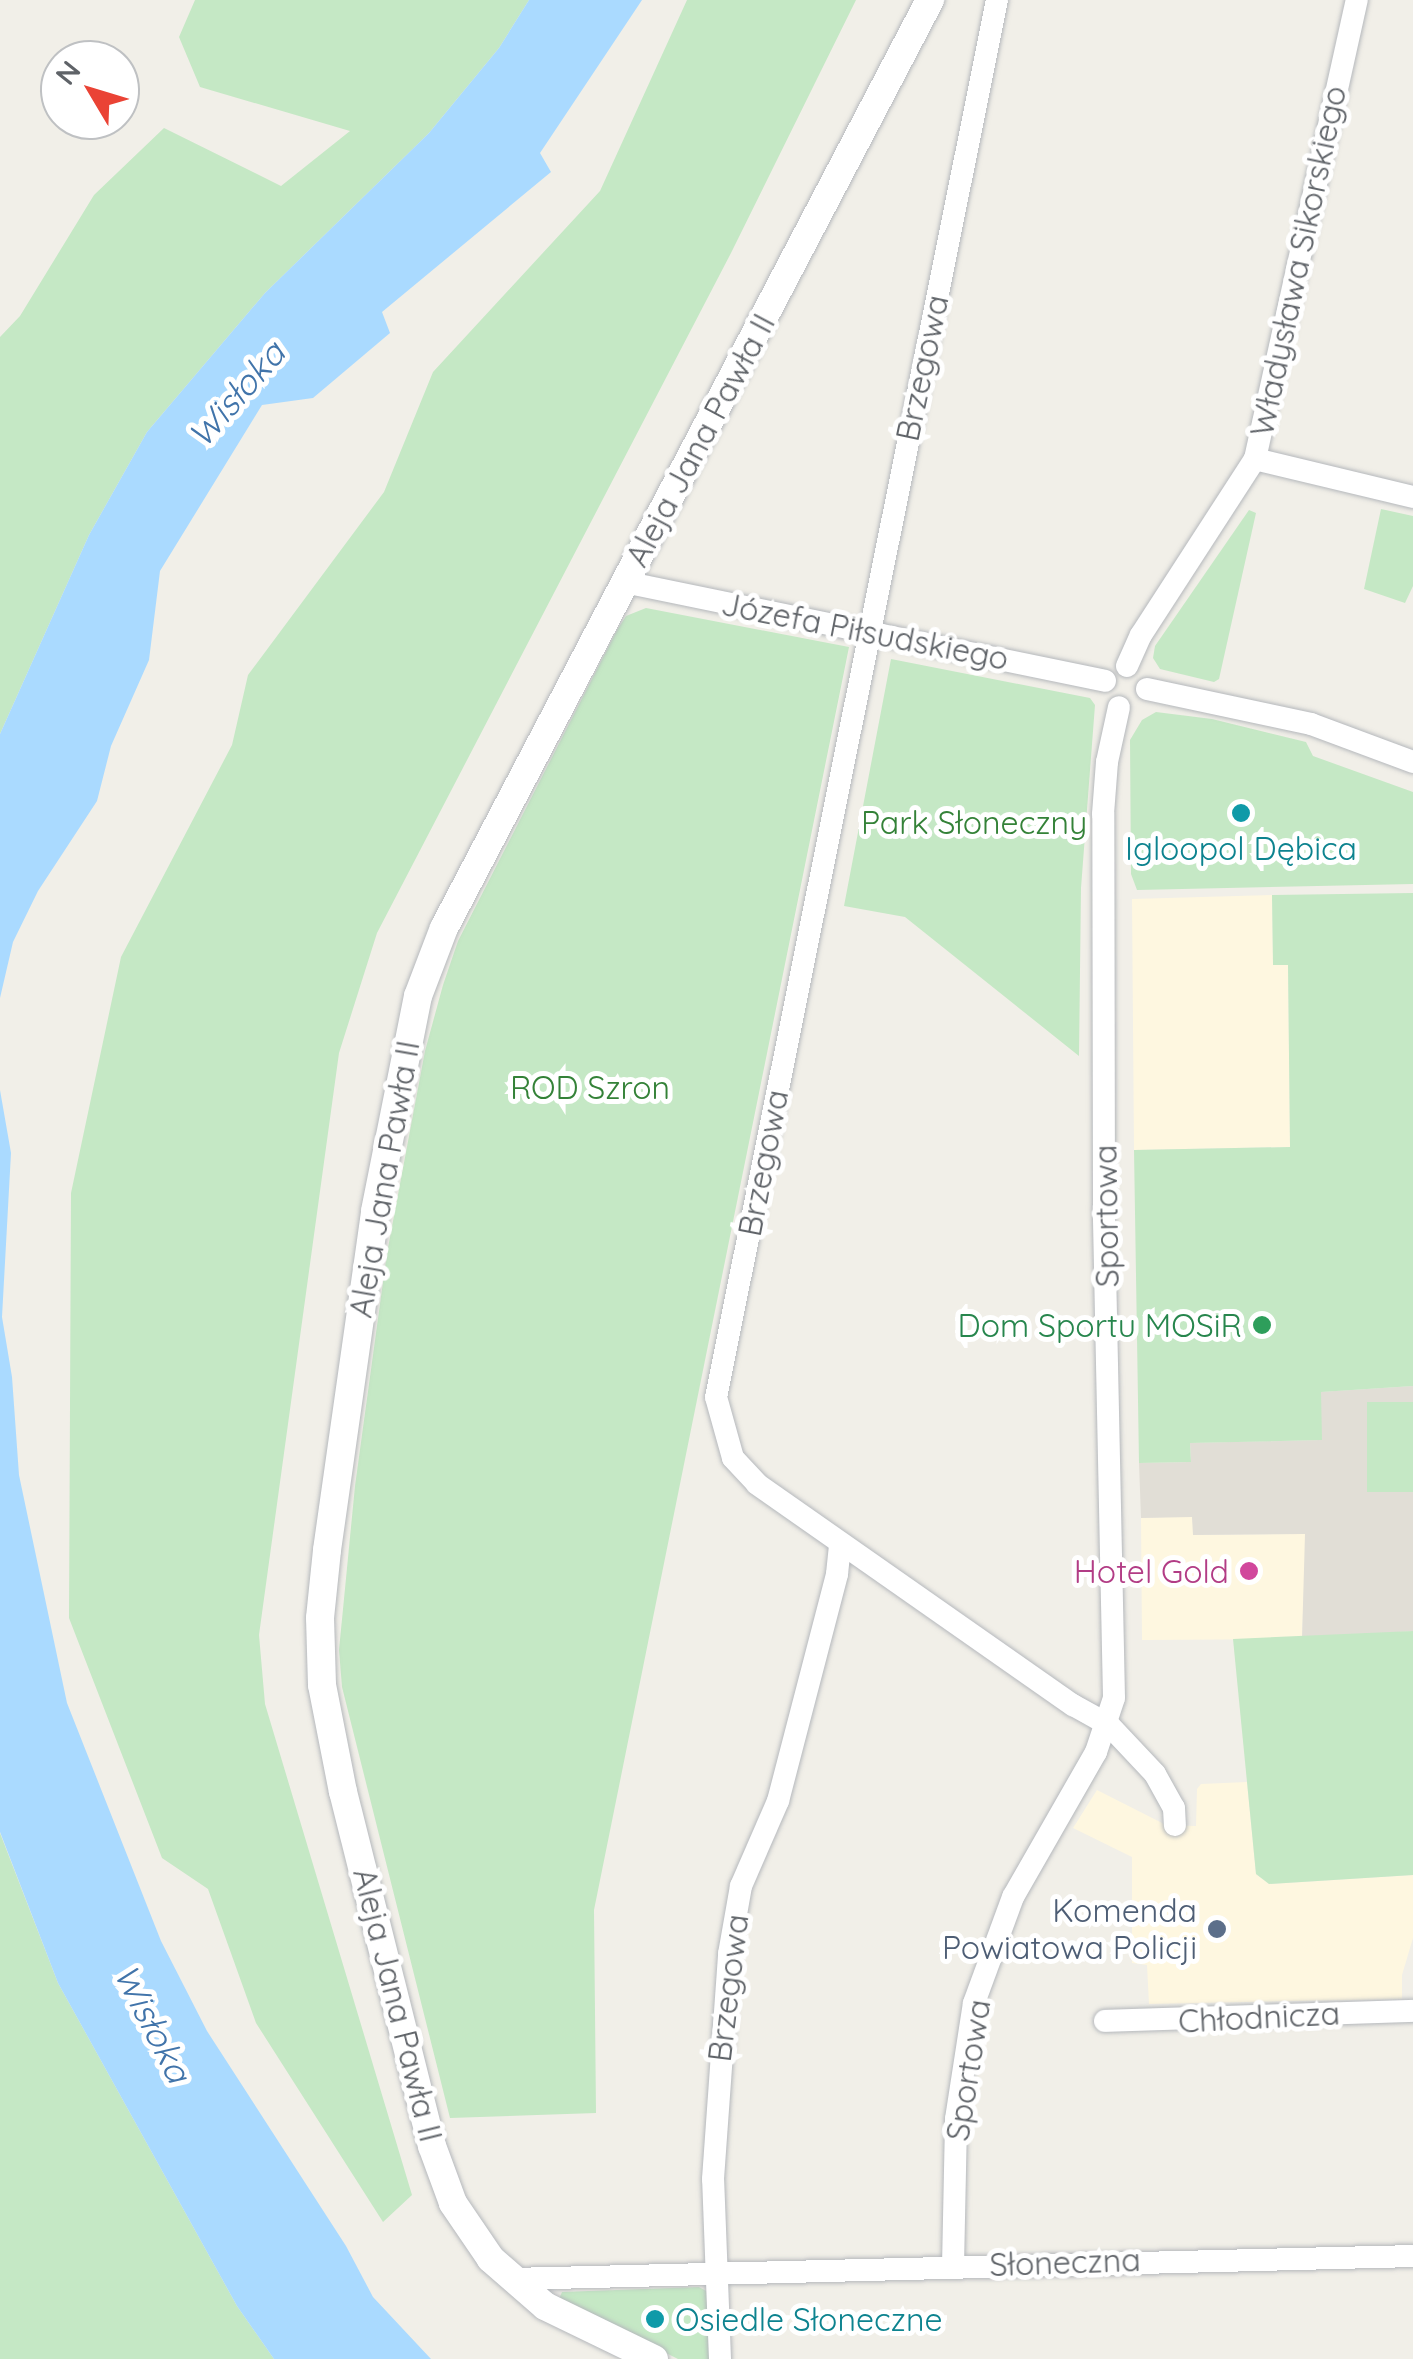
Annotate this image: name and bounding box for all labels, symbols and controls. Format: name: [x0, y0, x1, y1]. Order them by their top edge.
north arrow: [40, 40, 140, 140]
text: N: [47, 54, 88, 91]
street label: Władysława Sikorskiego: [1242, 82, 1354, 440]
street label: Brzegowa: [888, 291, 956, 445]
street label: Aleja Jana Pawła II: [617, 307, 783, 573]
water label: Wisłoka: [179, 332, 293, 456]
street label: Józefa Piłsudskiego: [718, 584, 1012, 678]
marker: Igloopol Dębica: [1230, 802, 1252, 824]
park label: Park Słoneczny: [861, 803, 1087, 841]
place label: Igloopol Dębica: [1125, 829, 1357, 867]
street label: Aleja Jana Pawła II: [341, 1037, 427, 1321]
park label: ROD Szron: [510, 1068, 670, 1106]
street label: Brzegowa: [730, 1087, 796, 1239]
street label: Sportowa: [1086, 1144, 1126, 1288]
place label: Dom Sportu MOSiR: [957, 1306, 1242, 1344]
marker: Dom Sportu MOSiR: [1251, 1314, 1273, 1336]
place label: Hotel Gold: [1074, 1552, 1229, 1590]
marker: Hotel Gold: [1238, 1560, 1260, 1582]
street label: Aleja Jana Pawła II: [345, 1864, 451, 2146]
place label: Komenda Powiatowa Policji: [942, 1892, 1197, 1967]
street label: Brzegowa: [700, 1912, 756, 2064]
marker: Komenda Powiatowa Policji: [1206, 1918, 1228, 1940]
water label: Wisłoka: [106, 1957, 200, 2089]
street label: Chłodnicza: [1177, 1994, 1341, 2040]
street label: Sportowa: [938, 1997, 998, 2143]
street label: Słoneczna: [989, 2240, 1141, 2284]
place label: Osiedle Słoneczne: [675, 2300, 942, 2338]
marker: Osiedle Słoneczne: [644, 2308, 666, 2330]

